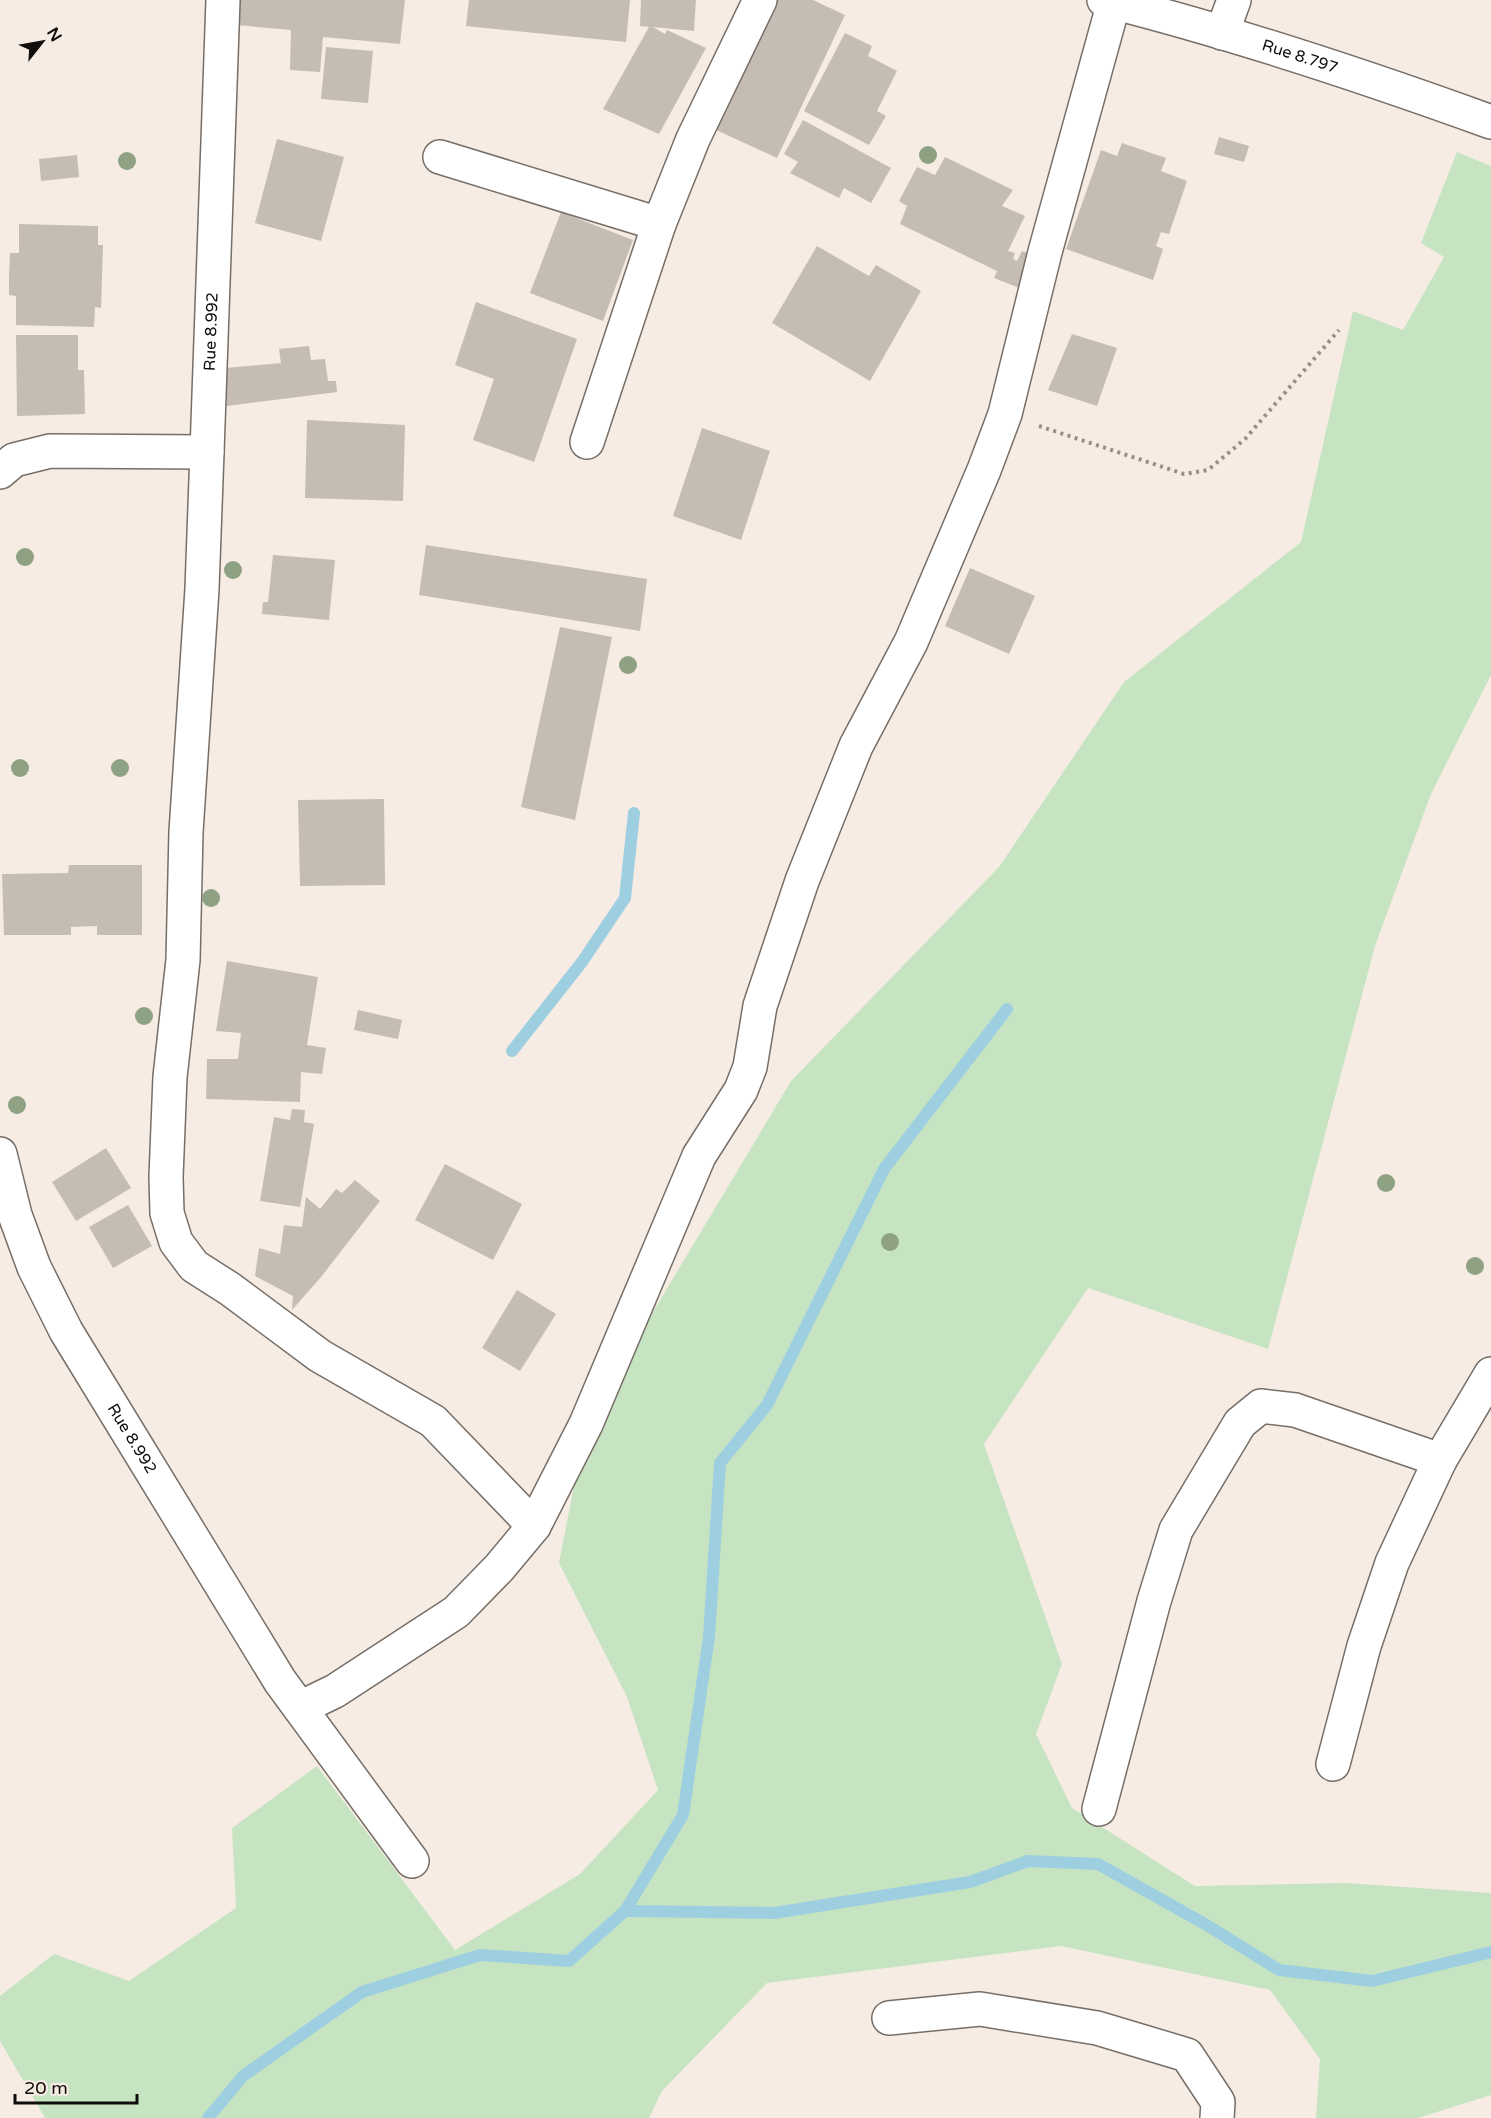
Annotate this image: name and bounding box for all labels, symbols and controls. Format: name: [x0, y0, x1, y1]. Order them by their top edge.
north arrow: [12, 12, 72, 72]
text: N: [42, 24, 66, 45]
street label: Rue 8.797: [1260, 35, 1341, 78]
street label: Rue 8.992: [200, 292, 223, 371]
street label: Rue 8.992: [103, 1400, 161, 1478]
scale bar: [15, 2067, 136, 2105]
text: 20 m: [24, 2077, 68, 2099]

